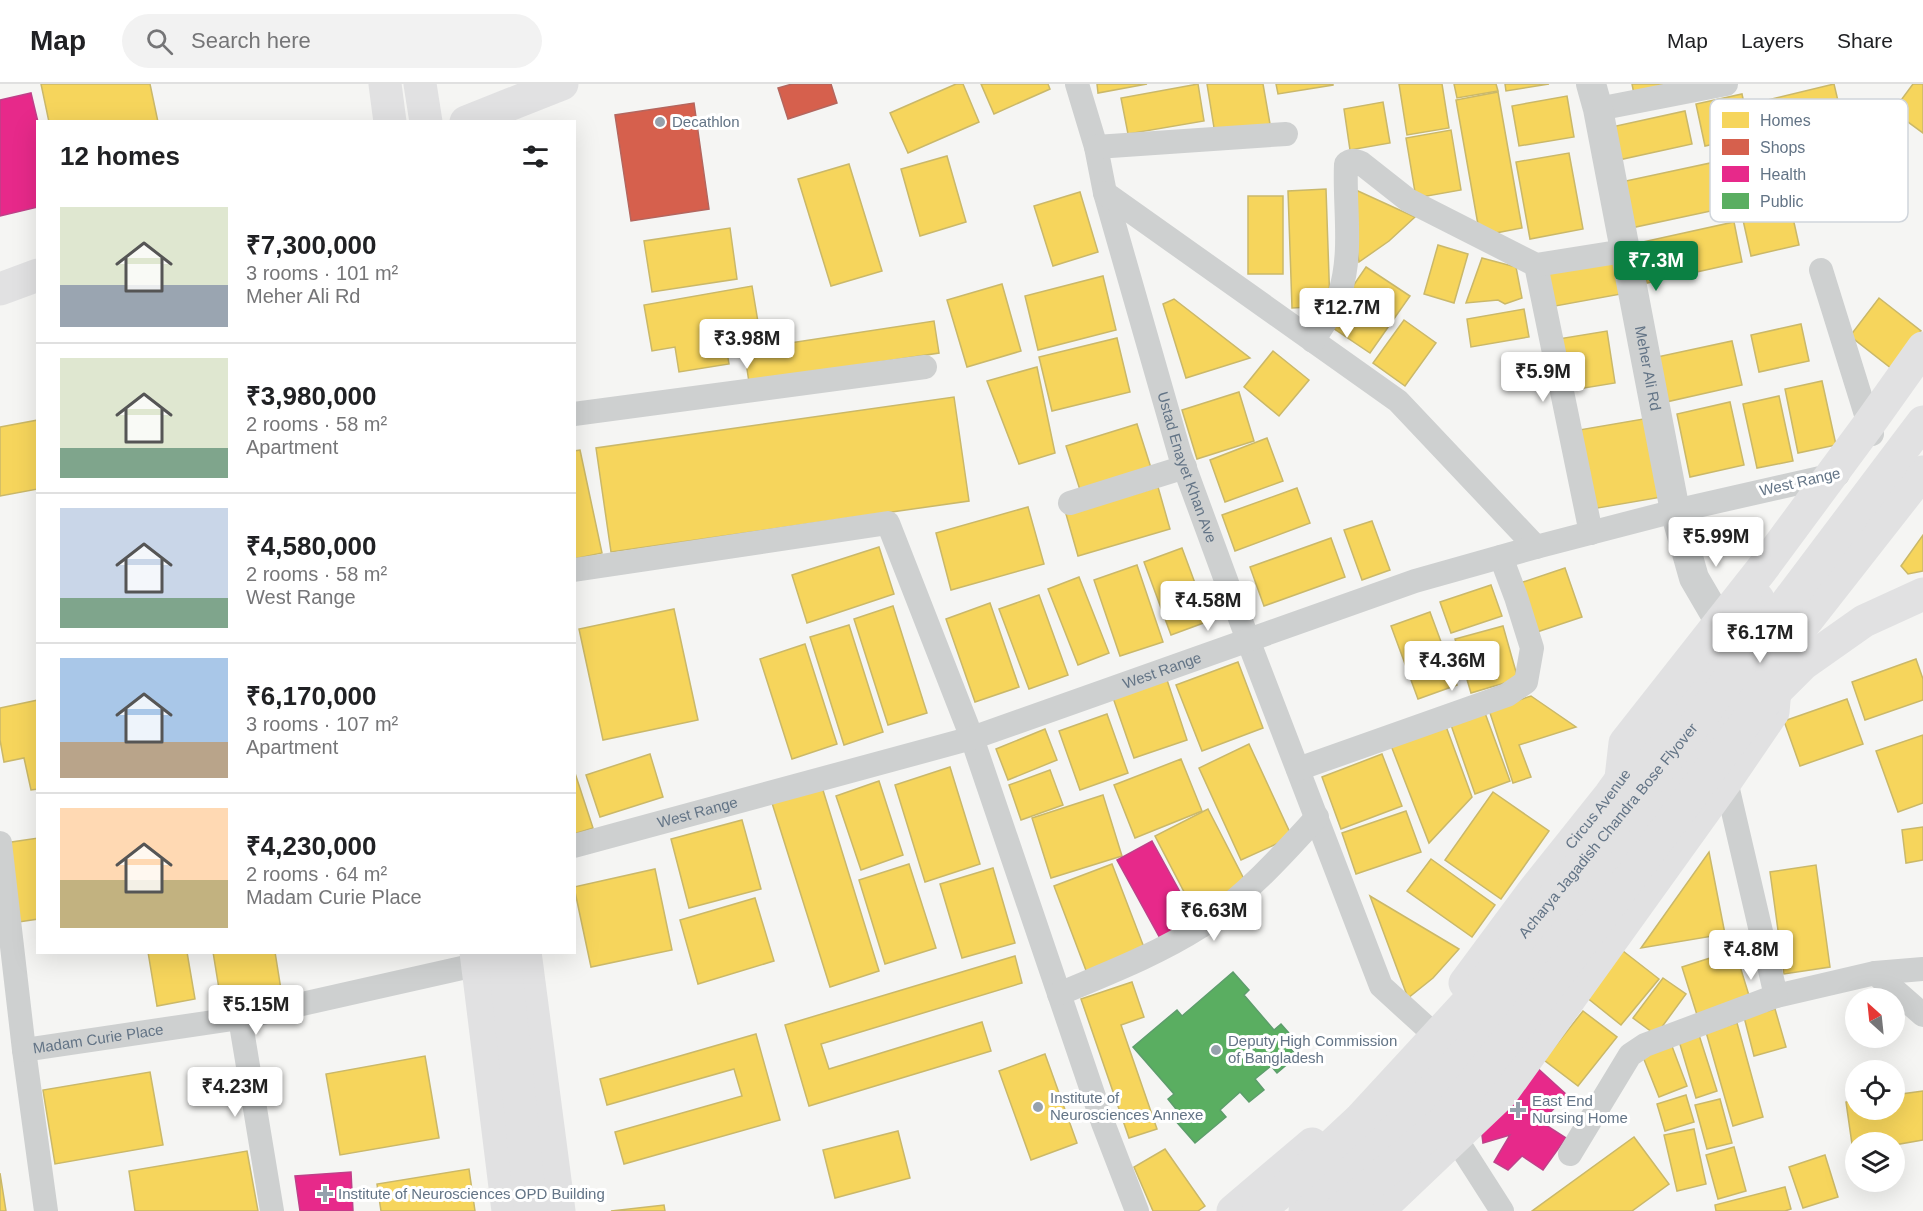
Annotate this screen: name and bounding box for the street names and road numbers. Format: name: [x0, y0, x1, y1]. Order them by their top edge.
street label: Meher Ali Rd: [1632, 324, 1665, 412]
street label: Ustad Enayet Khan Ave: [1154, 390, 1221, 545]
street label: West Range: [1758, 464, 1842, 499]
street label: West Range: [1120, 648, 1203, 692]
street label: Acharya Jagadish Chandra Bose Flyover: [1515, 719, 1701, 941]
street label: Circus Avenue: [1561, 766, 1634, 852]
street label: West Range: [655, 793, 739, 831]
street label: Madam Curie Place: [32, 1020, 165, 1057]

